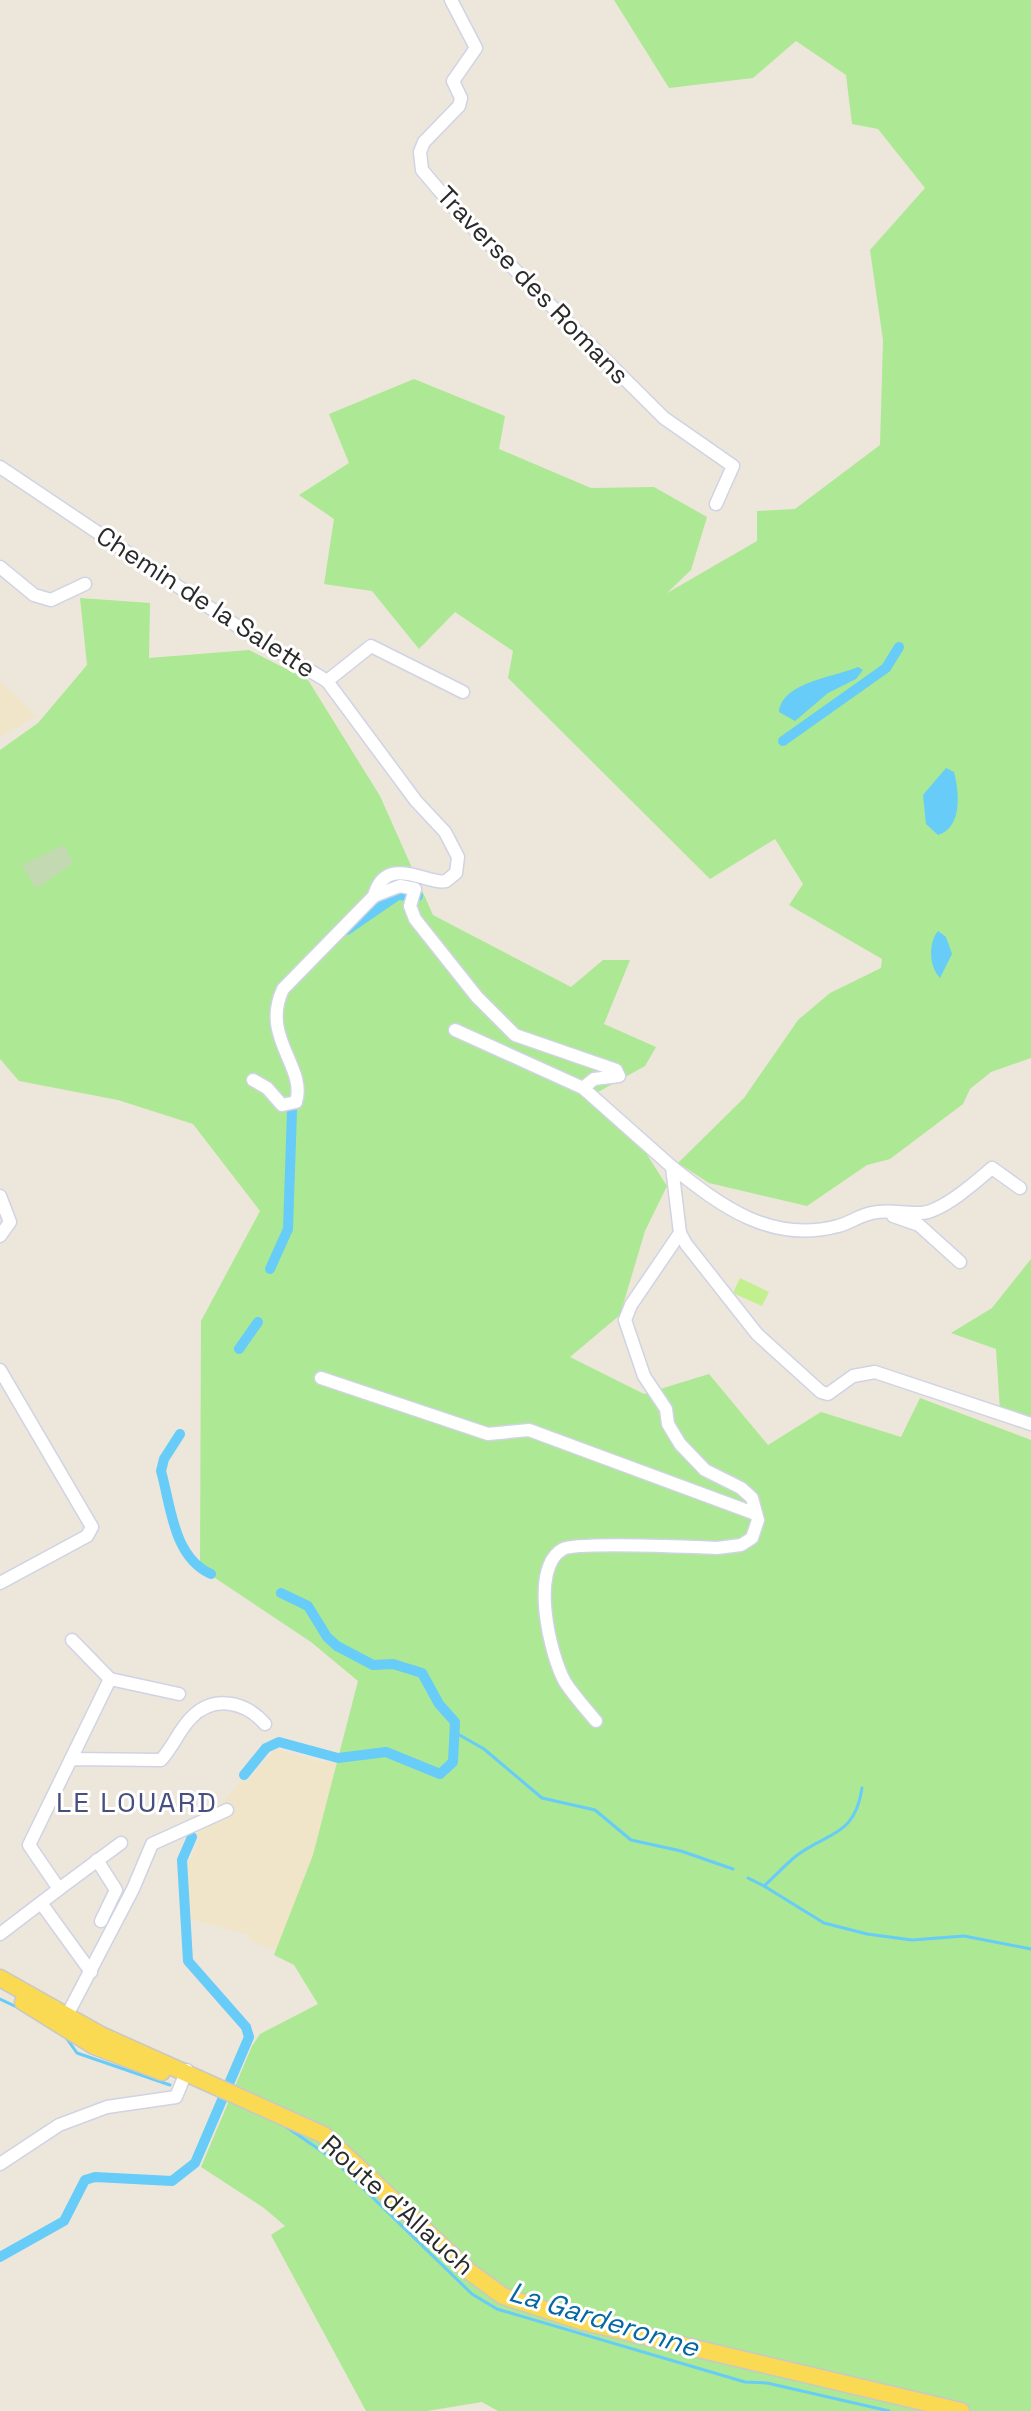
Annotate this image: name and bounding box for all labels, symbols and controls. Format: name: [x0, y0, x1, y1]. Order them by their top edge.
street label: Traverse des Romans: [429, 179, 637, 391]
street label: Chemin de la Salette: [90, 518, 322, 686]
district label: LE LOUARD: [56, 1784, 218, 1820]
street label: Route d'Allauch: [314, 2127, 482, 2283]
water label: La Garderonne: [505, 2273, 704, 2365]

